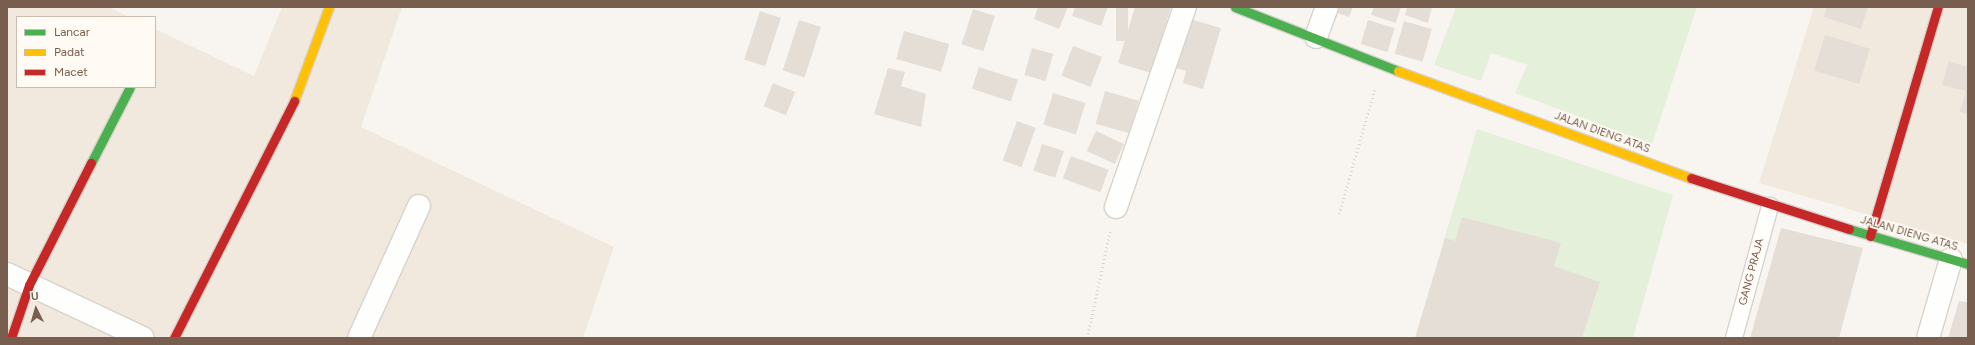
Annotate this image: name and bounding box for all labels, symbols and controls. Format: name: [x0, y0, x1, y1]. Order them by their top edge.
legend: [16, 16, 156, 88]
text: Lancar: [54, 25, 90, 39]
text: Padat: [54, 45, 85, 59]
text: Macet: [54, 65, 88, 79]
street label: JALAN DIENG ATAS: [1552, 110, 1652, 156]
street label: JALAN DIENG ATAS: [1859, 214, 1959, 254]
street label: GANG PRAJA: [1737, 237, 1767, 307]
north arrow: [16, 289, 56, 329]
text: U: [30, 290, 39, 303]

